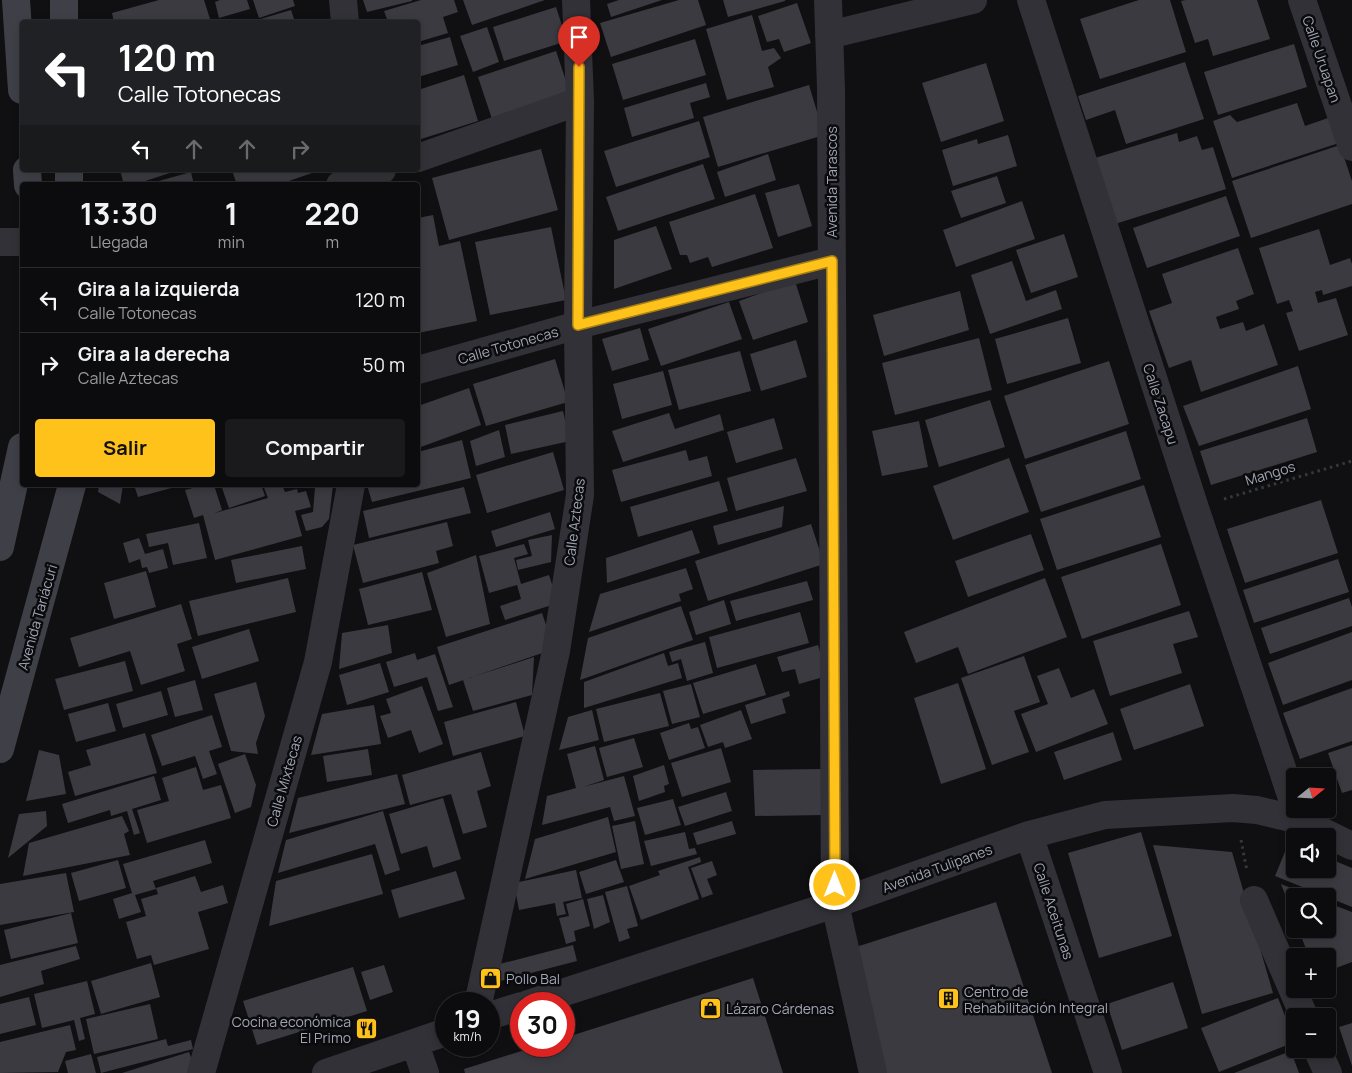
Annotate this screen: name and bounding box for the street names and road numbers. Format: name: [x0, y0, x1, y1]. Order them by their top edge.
street label: Calle Uruapan: [1298, 13, 1346, 105]
street label: Avenida Tarascos: [822, 126, 841, 238]
street label: Calle Totonecas: [456, 322, 560, 368]
street label: Calle Zacapu: [1139, 361, 1183, 447]
street label: Mangos: [1242, 456, 1298, 490]
street label: Calle Aztecas: [559, 477, 589, 567]
street label: Avenida Tariácuri: [13, 562, 61, 672]
street label: Calle Mixtecas: [262, 733, 306, 829]
street label: Avenida Tulipanes: [879, 839, 995, 897]
street label: Calle Aceitunas: [1029, 860, 1079, 962]

